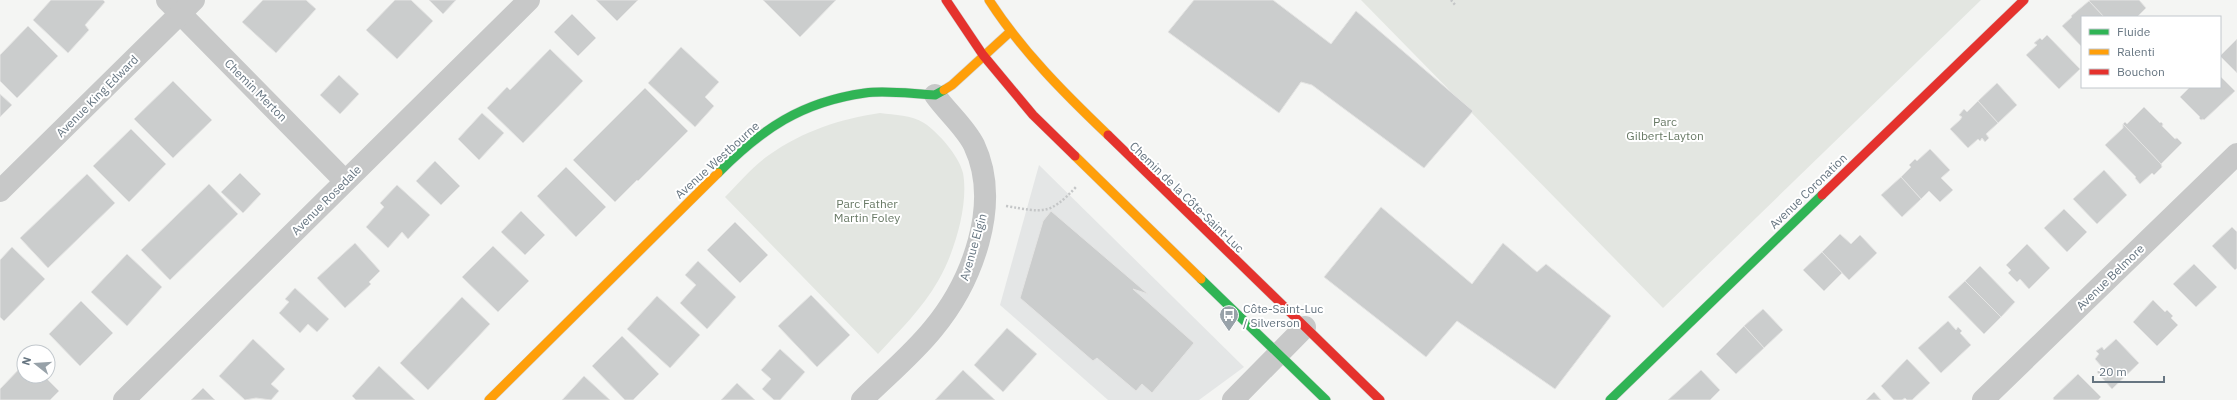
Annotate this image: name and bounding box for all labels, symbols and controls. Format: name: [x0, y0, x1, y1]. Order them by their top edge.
legend: [2081, 16, 2221, 88]
text: Fluide: [2117, 24, 2151, 39]
text: Ralenti: [2117, 44, 2155, 59]
street label: Avenue King Edward: [53, 52, 141, 140]
street label: Chemin Merton: [222, 56, 290, 124]
text: Bouchon: [2117, 64, 2165, 79]
park label: Parc Gilbert-Layton: [1626, 114, 1704, 143]
street label: Avenue Westbourne: [672, 118, 763, 202]
street label: Chemin de la Côte-Saint-Luc: [1127, 138, 1247, 256]
street label: Avenue Coronation: [1766, 150, 1850, 232]
street label: Avenue Rosedale: [288, 162, 364, 238]
park label: Parc Father Martin Foley: [834, 196, 900, 225]
street label: Avenue Elgin: [956, 212, 990, 282]
street label: Avenue Belmore: [2073, 241, 2147, 313]
place label: Côte-Saint-Luc / Silverson: [1243, 301, 1323, 330]
bus stop icon: Côte-Saint-Luc / Silverson: [1218, 304, 1240, 332]
north arrow: [16, 344, 56, 384]
text: N: [19, 355, 34, 367]
scale bar: [2093, 358, 2164, 384]
text: 20 m: [2099, 364, 2127, 379]

